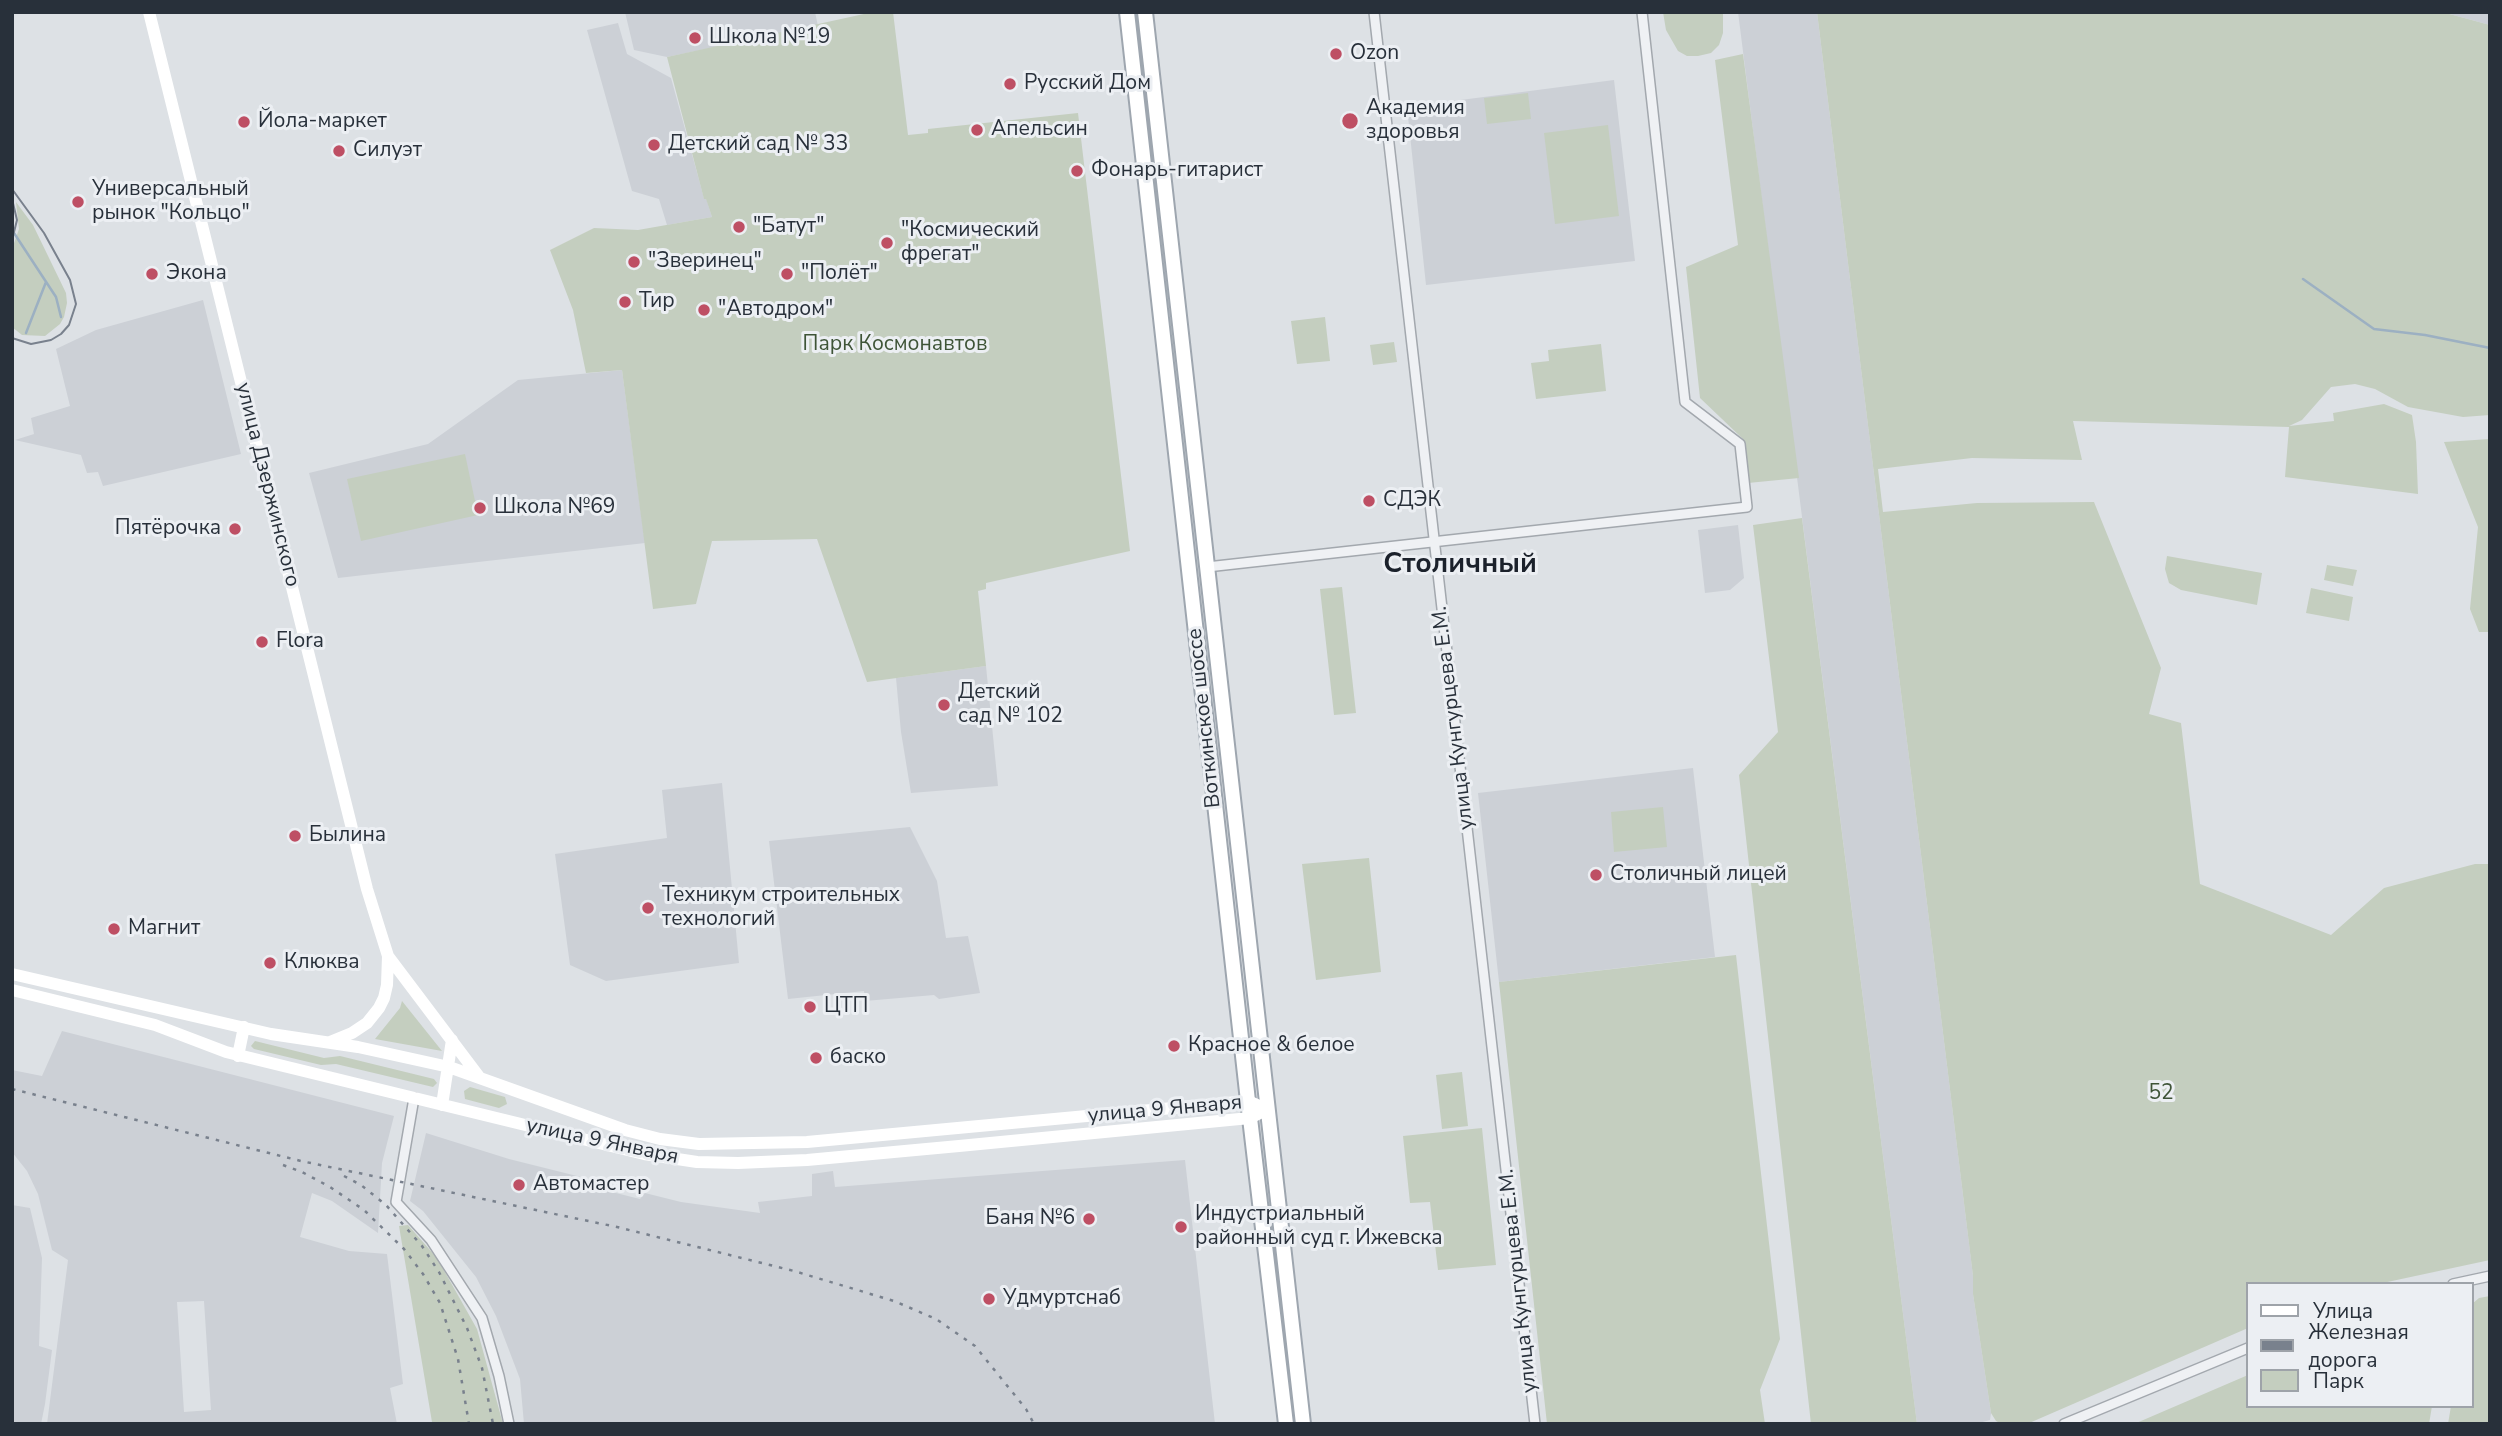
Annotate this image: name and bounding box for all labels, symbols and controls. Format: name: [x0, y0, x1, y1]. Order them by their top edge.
place label: Школа №19: [709, 25, 830, 51]
marker: Школа №19: [687, 30, 703, 46]
place label: Ozon: [1350, 41, 1399, 67]
marker: Ozon: [1328, 46, 1344, 62]
place label: Русский Дом: [1024, 71, 1151, 97]
marker: Русский Дом: [1002, 76, 1018, 92]
place label: Академия здоровья: [1366, 96, 1465, 146]
place label: Йола-маркет: [258, 109, 387, 135]
marker: Академия здоровья: [1340, 111, 1360, 131]
marker: Йола-маркет: [236, 114, 252, 130]
place label: Апельсин: [991, 117, 1088, 143]
marker: Апельсин: [969, 122, 985, 138]
place label: Детский сад № 33: [668, 132, 848, 158]
marker: Детский сад № 33: [646, 137, 662, 153]
place label: Силуэт: [353, 138, 422, 164]
marker: Силуэт: [331, 143, 347, 159]
place label: Фонарь-гитарист: [1091, 158, 1263, 184]
marker: Фонарь-гитарист: [1069, 163, 1085, 179]
place label: Универсальный рынок "Кольцо": [92, 177, 250, 227]
marker: Универсальный рынок "Кольцо": [70, 194, 86, 210]
place label: "Батут": [753, 214, 824, 240]
place label: "Космический фрегат": [901, 218, 1039, 268]
marker: "Батут": [731, 219, 747, 235]
marker: "Космический фрегат": [879, 235, 895, 251]
place label: "Зверинец": [648, 249, 762, 275]
marker: "Зверинец": [626, 254, 642, 270]
place label: Экона: [166, 261, 227, 287]
place label: "Полёт": [801, 261, 878, 287]
marker: Экона: [144, 266, 160, 282]
marker: "Полёт": [779, 266, 795, 282]
place label: Тир: [639, 289, 675, 315]
marker: Тир: [617, 294, 633, 310]
place label: "Автодром": [718, 297, 833, 323]
marker: "Автодром": [696, 302, 712, 318]
park label: Парк Космонавтов: [803, 332, 987, 358]
street label: улица Дзержинского: [229, 380, 305, 590]
place label: СДЭК: [1383, 488, 1441, 514]
marker: СДЭК: [1361, 493, 1377, 509]
place label: Школа №69: [494, 495, 615, 521]
marker: Школа №69: [472, 500, 488, 516]
place label: Пятёрочка: [115, 516, 221, 542]
marker: Пятёрочка: [227, 521, 243, 537]
district label: Столичный: [1383, 548, 1537, 582]
street label: улица Кунгурцева Е.М.: [1428, 605, 1480, 831]
street label: Воткинское шоссе: [1183, 627, 1227, 809]
place label: Flora: [276, 629, 324, 655]
marker: Flora: [254, 634, 270, 650]
place label: Детский сад № 102: [958, 680, 1063, 730]
marker: Детский сад № 102: [936, 697, 952, 713]
place label: Былина: [309, 823, 386, 849]
marker: Былина: [287, 828, 303, 844]
place label: Столичный лицей: [1610, 862, 1787, 888]
marker: Столичный лицей: [1588, 867, 1604, 883]
place label: Техникум строительных технологий: [662, 883, 900, 933]
marker: Техникум строительных технологий: [640, 900, 656, 916]
place label: Магнит: [128, 916, 200, 942]
marker: Магнит: [106, 921, 122, 937]
place label: Клюква: [284, 950, 360, 976]
marker: Клюква: [262, 955, 278, 971]
place label: ЦТП: [824, 994, 868, 1020]
marker: ЦТП: [802, 999, 818, 1015]
place label: Красное & белое: [1188, 1033, 1355, 1059]
marker: Красное & белое: [1166, 1038, 1182, 1054]
place label: баско: [830, 1045, 886, 1071]
marker: баско: [808, 1050, 824, 1066]
park label: 52: [2148, 1081, 2174, 1107]
street label: улица 9 Января: [1087, 1091, 1243, 1129]
street label: улица 9 Января: [524, 1114, 680, 1170]
street label: улица Кунгурцева Е.М.: [1495, 1168, 1543, 1394]
place label: Автомастер: [533, 1172, 649, 1198]
marker: Автомастер: [511, 1177, 527, 1193]
place label: Индустриальный районный суд г. Ижевска: [1195, 1202, 1443, 1252]
place label: Баня №6: [986, 1206, 1075, 1232]
marker: Баня №6: [1081, 1211, 1097, 1227]
marker: Индустриальный районный суд г. Ижевска: [1173, 1219, 1189, 1235]
legend: [2246, 1282, 2474, 1408]
place label: Удмуртснаб: [1003, 1286, 1121, 1312]
marker: Удмуртснаб: [981, 1291, 997, 1307]
text: Улица: [2313, 1297, 2373, 1325]
text: Железная дорога: [2308, 1318, 2409, 1374]
text: Парк: [2313, 1367, 2364, 1395]

